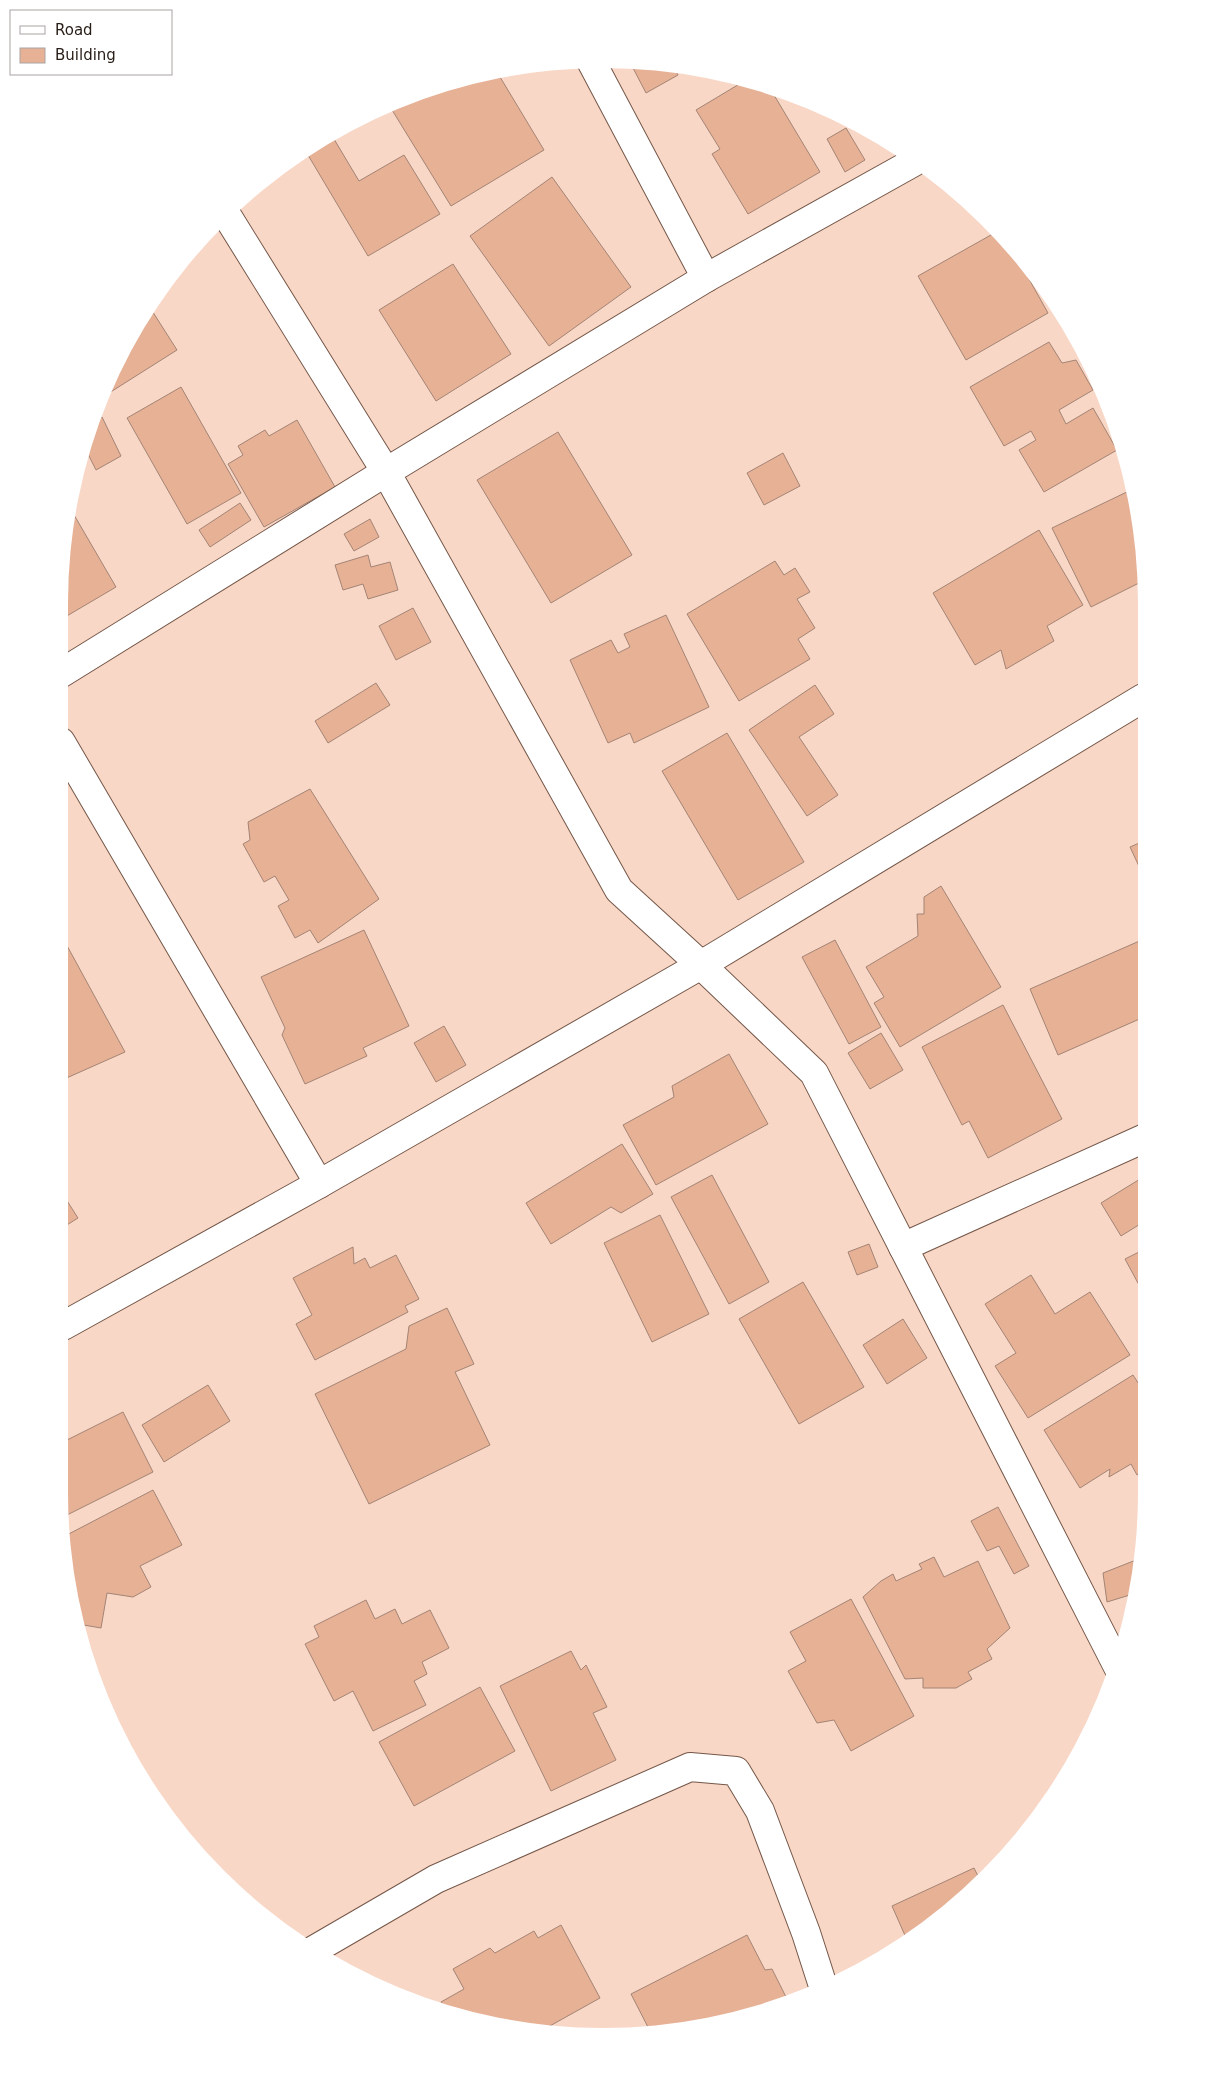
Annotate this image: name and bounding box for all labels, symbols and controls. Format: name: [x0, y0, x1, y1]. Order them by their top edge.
legend: [10, 10, 172, 75]
text: Road: [55, 21, 93, 39]
text: Building: [55, 46, 116, 64]

